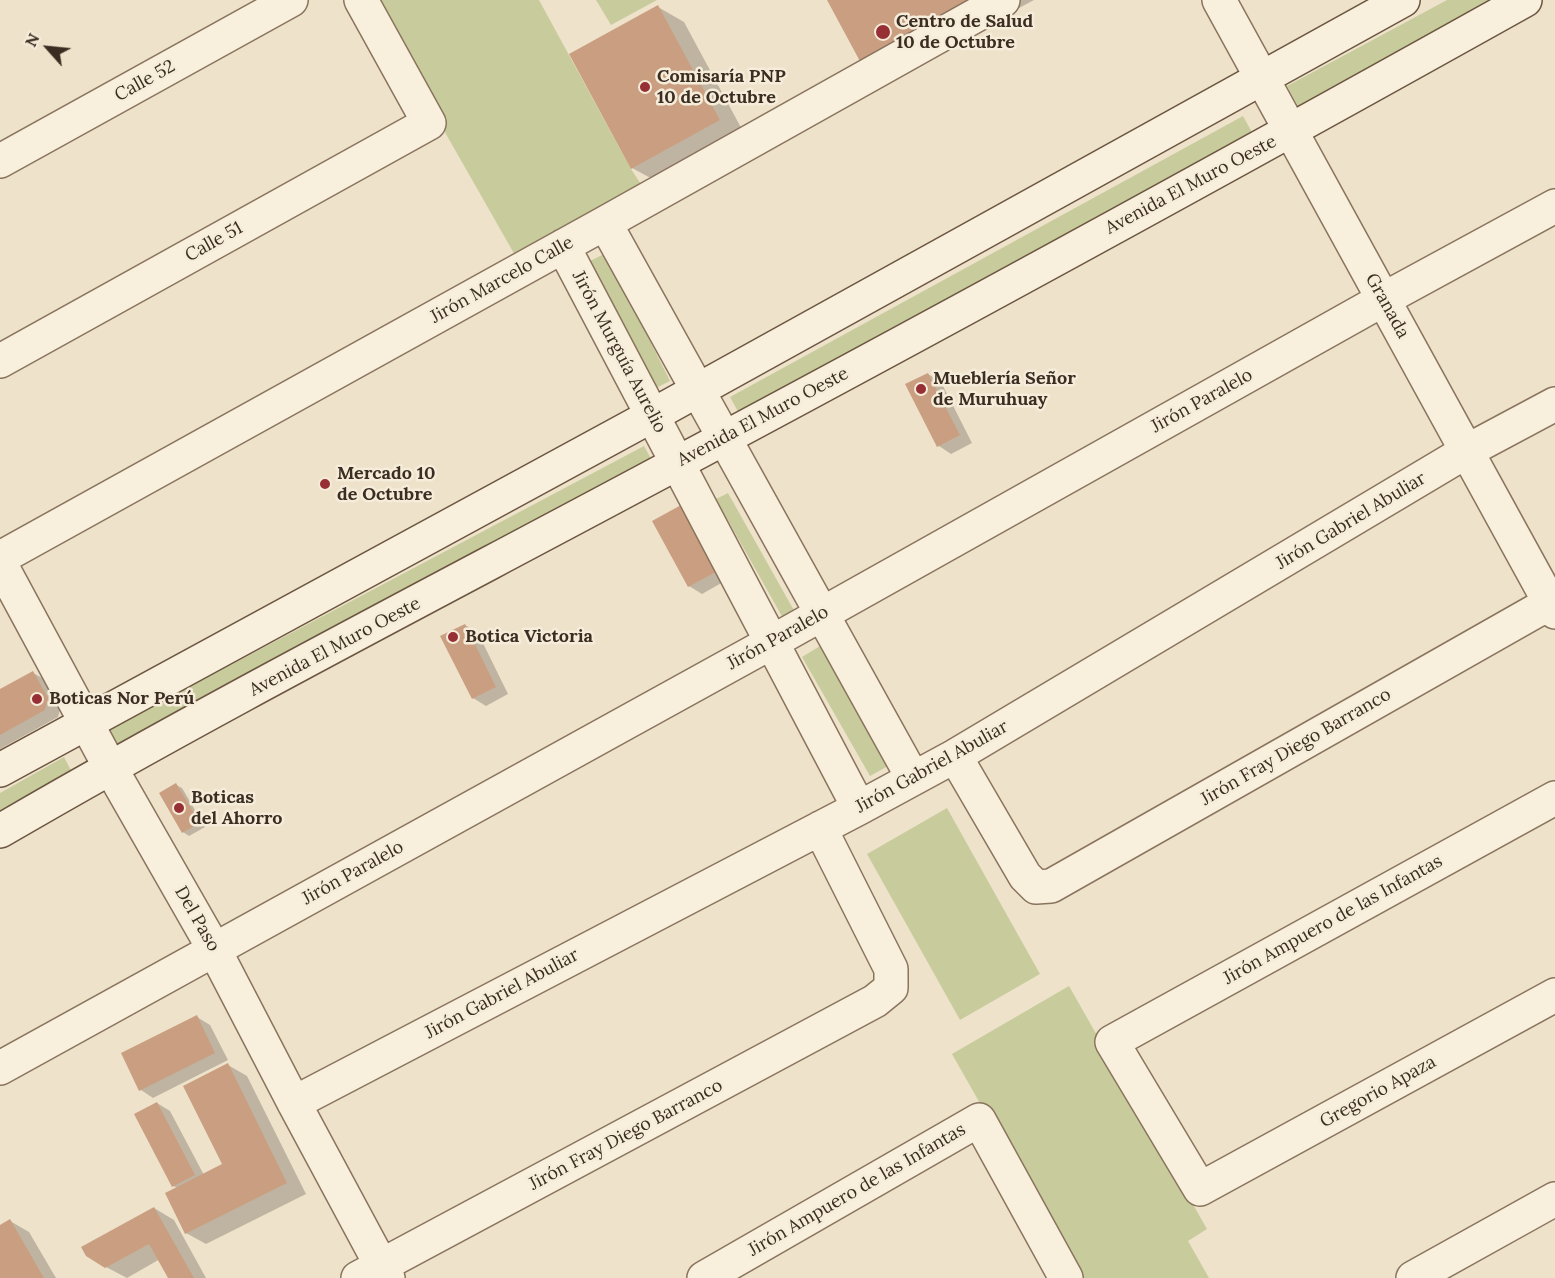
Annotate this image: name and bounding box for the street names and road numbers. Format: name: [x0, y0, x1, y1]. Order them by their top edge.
street label: Calle 52: [111, 56, 179, 106]
street label: Avenida El Muro Oeste: [1102, 131, 1280, 239]
street label: Calle 51: [181, 217, 247, 267]
street label: Jirón Marcelo Calle: [427, 232, 577, 328]
street label: Jirón Murguía Aurelio: [567, 267, 671, 437]
street label: Granada: [1360, 270, 1414, 342]
street label: Avenida El Muro Oeste: [674, 363, 852, 471]
street label: Jirón Paralelo: [1147, 364, 1257, 438]
street label: Jirón Gabriel Abuliar: [1272, 468, 1430, 574]
street label: Avenida El Muro Oeste: [246, 593, 424, 701]
street label: Jirón Paralelo: [723, 601, 833, 675]
street label: Jirón Fray Diego Barranco: [1197, 684, 1395, 810]
street label: Jirón Gabriel Abuliar: [852, 716, 1012, 818]
street label: Jirón Paralelo: [298, 836, 408, 910]
street label: Jirón Ampuero de las Infantas: [1220, 851, 1446, 989]
street label: Del Paso: [170, 883, 224, 955]
street label: Jirón Gabriel Abuliar: [422, 944, 582, 1044]
street label: Gregorio Apaza: [1316, 1051, 1440, 1133]
street label: Jirón Fray Diego Barranco: [526, 1075, 726, 1195]
street label: Jirón Ampuero de las Infantas: [745, 1119, 969, 1261]

